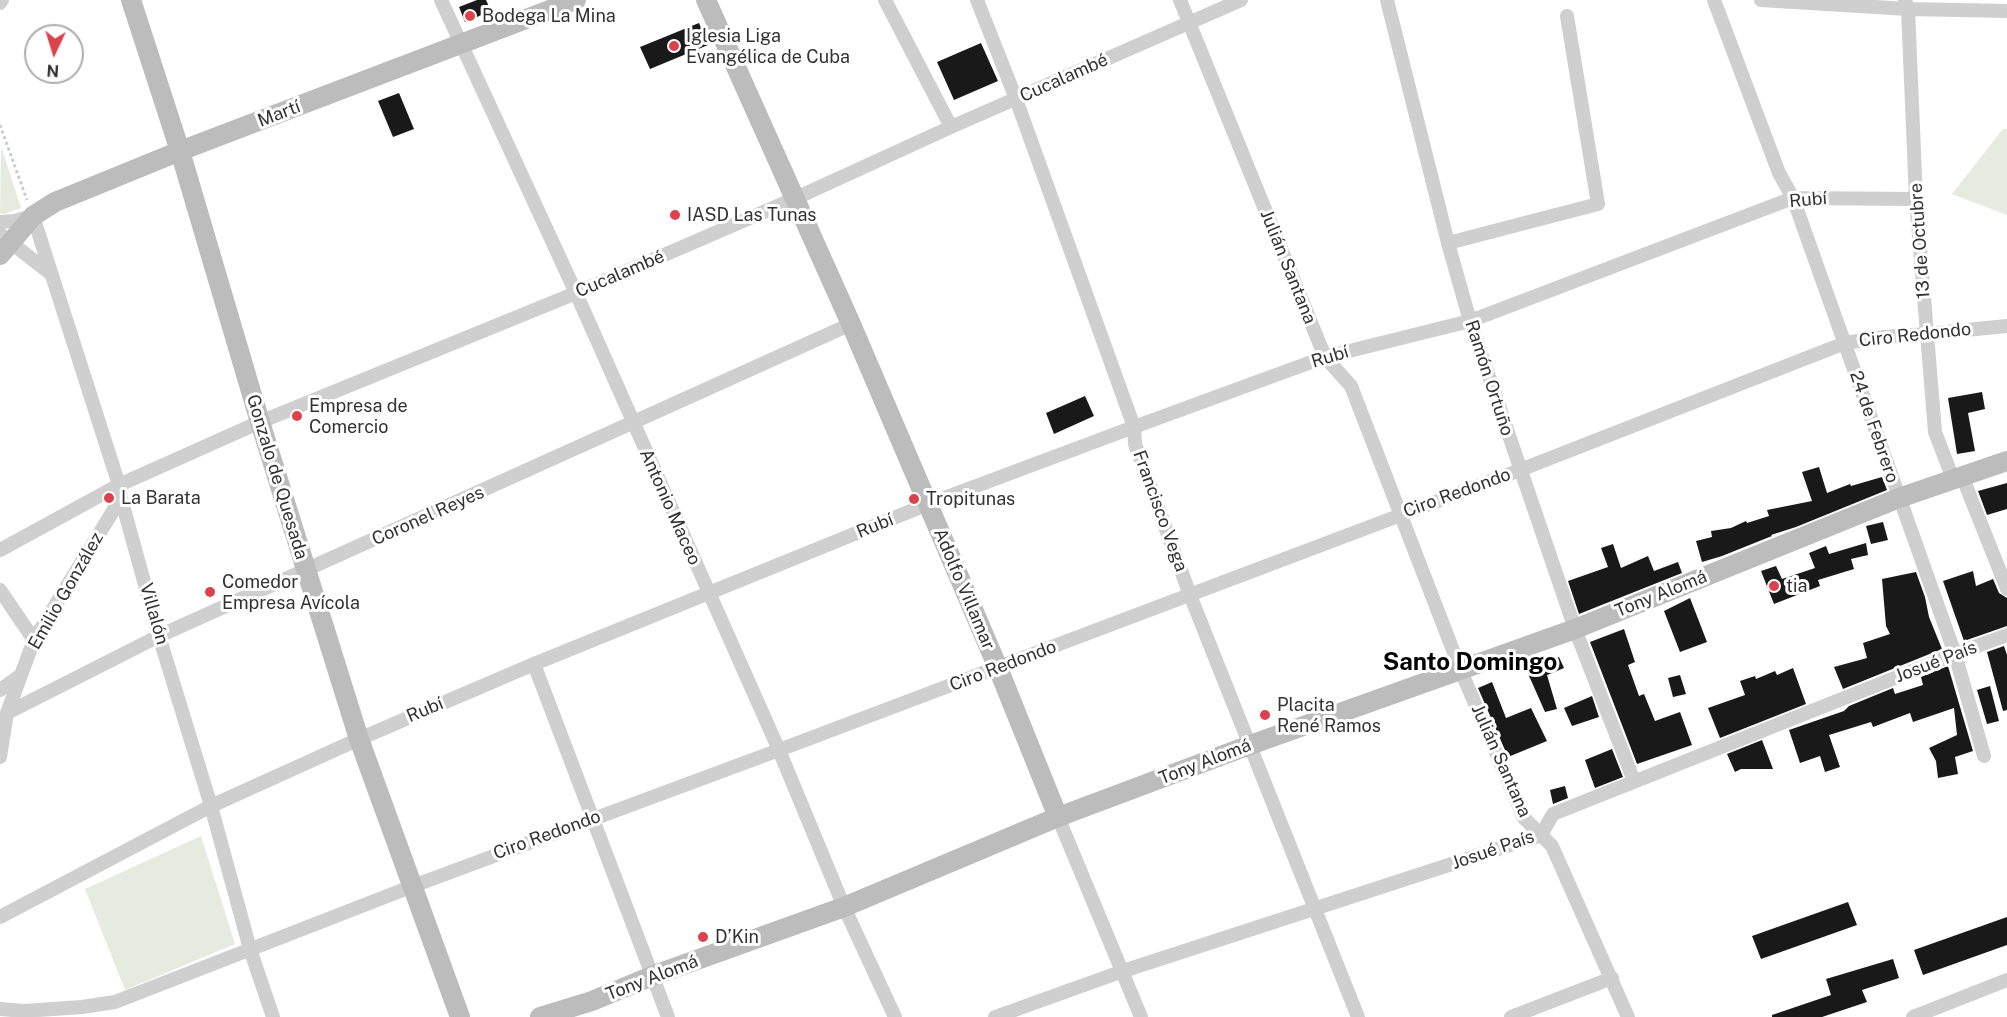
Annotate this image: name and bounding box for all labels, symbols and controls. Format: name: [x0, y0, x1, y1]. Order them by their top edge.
place label: Bodega La Mina: [482, 5, 616, 27]
marker: Bodega La Mina: [463, 9, 477, 23]
north arrow: [24, 24, 84, 84]
place label: Iglesia Liga Evangélica de Cuba: [686, 25, 850, 68]
marker: Iglesia Liga Evangélica de Cuba: [667, 39, 681, 53]
street label: Cucalambé: [1017, 49, 1111, 107]
text: N: [46, 61, 60, 80]
street label: Martí: [255, 96, 303, 132]
street label: 13 de Octubre: [1905, 182, 1935, 300]
street label: Rubí: [1788, 188, 1828, 212]
place label: IASD Las Tunas: [687, 204, 816, 226]
street label: Julián Santana: [1255, 207, 1321, 327]
marker: IASD Las Tunas: [668, 208, 682, 222]
street label: Cucalambé: [572, 246, 668, 302]
street label: Ramón Ortuño: [1460, 317, 1518, 439]
street label: Ciro Redondo: [1858, 318, 1972, 352]
street label: Rubí: [1309, 341, 1351, 373]
street label: 24 de Febrero: [1845, 368, 1903, 486]
street label: Gonzalo de Quesada: [242, 392, 312, 562]
place label: Empresa de Comercio: [309, 395, 408, 438]
marker: Empresa de Comercio: [290, 409, 304, 423]
street label: Antonio Maceo: [635, 445, 705, 569]
street label: Francisco Vega: [1128, 447, 1192, 575]
street label: Ciro Redondo: [1400, 464, 1514, 522]
street label: Coronel Reyes: [368, 482, 488, 550]
place label: La Barata: [121, 487, 201, 509]
place label: Tropitunas: [926, 488, 1015, 510]
marker: La Barata: [102, 491, 116, 505]
marker: Tropitunas: [907, 492, 921, 506]
street label: Rubí: [853, 509, 897, 543]
street label: Adolfo Villamar: [929, 525, 999, 653]
street label: Emilio González: [24, 529, 108, 653]
street label: Tony Alomá: [1612, 566, 1710, 622]
place label: Comedor Empresa Avícola: [222, 571, 360, 614]
place label: tia: [1786, 575, 1807, 597]
marker: tia: [1767, 579, 1781, 593]
street label: Villalón: [135, 581, 173, 647]
marker: Comedor Empresa Avícola: [203, 585, 217, 599]
street label: Ciro Redondo: [947, 636, 1059, 696]
street label: Josué País: [1892, 637, 1980, 687]
district label: Santo Domingo: [1383, 649, 1557, 677]
street label: Rubí: [403, 693, 447, 727]
place label: Placita René Ramos: [1277, 694, 1381, 736]
street label: Julián Santana: [1466, 701, 1536, 821]
marker: Placita René Ramos: [1258, 708, 1272, 722]
street label: Tony Alomá: [1156, 735, 1254, 789]
street label: Ciro Redondo: [490, 806, 604, 864]
street label: Josué País: [1449, 826, 1537, 874]
place label: D’Kin: [715, 926, 759, 948]
marker: D’Kin: [696, 930, 710, 944]
street label: Tony Alomá: [603, 951, 701, 1005]

